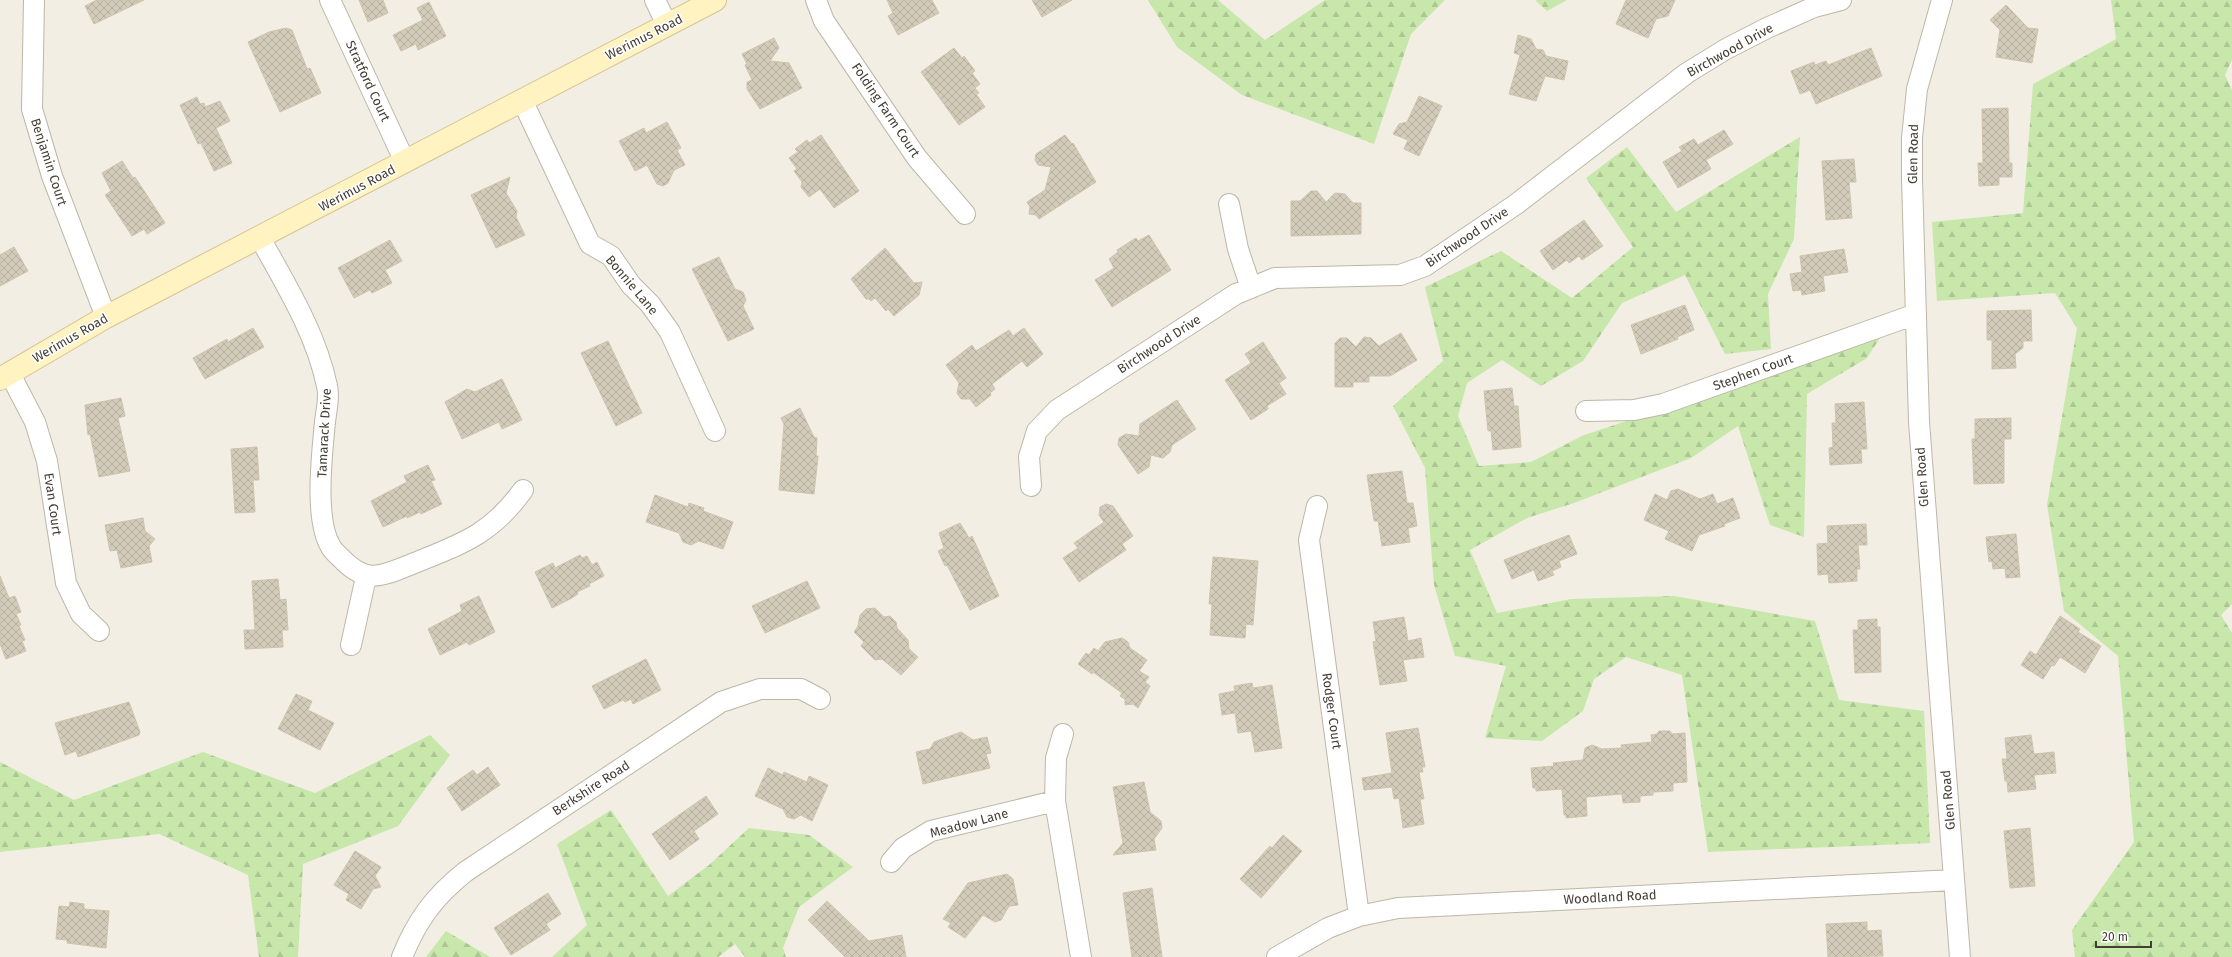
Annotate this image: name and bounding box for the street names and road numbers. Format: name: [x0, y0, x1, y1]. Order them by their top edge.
street label: Werimus Road: [603, 11, 685, 63]
street label: Birchwood Drive: [1684, 20, 1776, 80]
street label: Stratford Court: [343, 38, 393, 124]
street label: Folding Farm Court: [849, 60, 923, 160]
street label: Benjamin Court: [28, 116, 70, 208]
street label: Glen Road: [1905, 124, 1921, 184]
street label: Werimus Road: [316, 162, 398, 214]
street label: Birchwood Drive: [1423, 204, 1511, 270]
street label: Bonnie Lane: [603, 252, 661, 318]
street label: Werimus Road: [30, 310, 110, 366]
street label: Birchwood Drive: [1115, 311, 1203, 377]
street label: Stephen Court: [1711, 350, 1795, 393]
street label: Tamarack Drive: [314, 388, 334, 478]
street label: Glen Road: [1912, 447, 1932, 507]
street label: Evan Court: [41, 472, 65, 536]
street label: Rodger Court: [1319, 672, 1345, 750]
street label: Berkshire Road: [550, 757, 632, 819]
street label: Glen Road: [1938, 769, 1958, 831]
street label: Meadow Lane: [928, 805, 1010, 841]
street label: Woodland Road: [1563, 887, 1657, 907]

